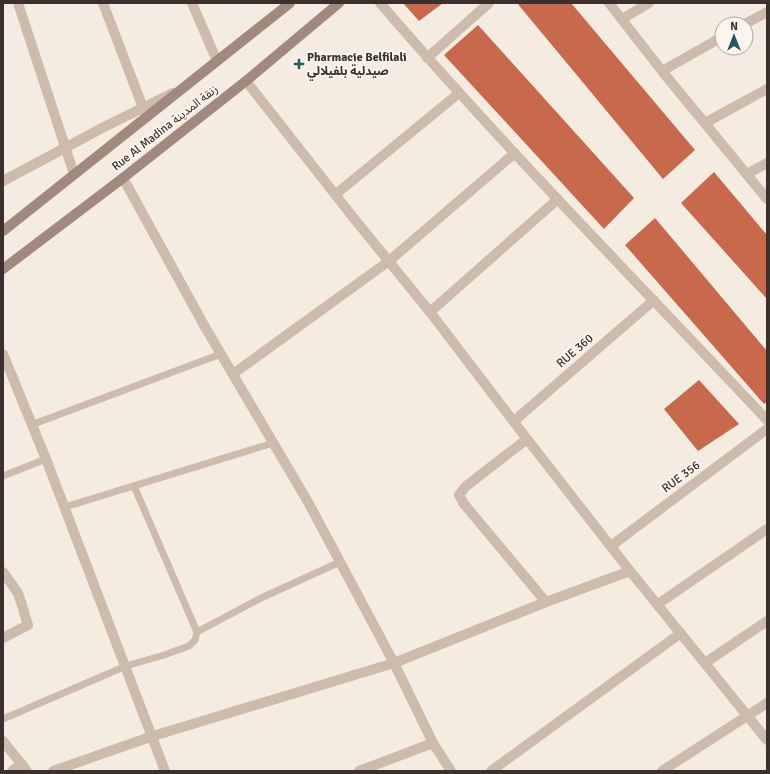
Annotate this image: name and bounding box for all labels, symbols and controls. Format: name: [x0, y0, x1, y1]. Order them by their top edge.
north arrow: [714, 16, 754, 56]
text: N: [730, 20, 738, 33]
place label: Pharmacie Belfilali صيدلية بلفيلالي: [307, 50, 407, 80]
marker: Pharmacie Belfilali صيدلية بلفيلالي: [294, 59, 304, 69]
street label: Rue Al Madina زنقة المدينة: [109, 82, 221, 174]
street label: RUE 360: [553, 331, 597, 371]
street label: RUE 356: [659, 458, 703, 496]

